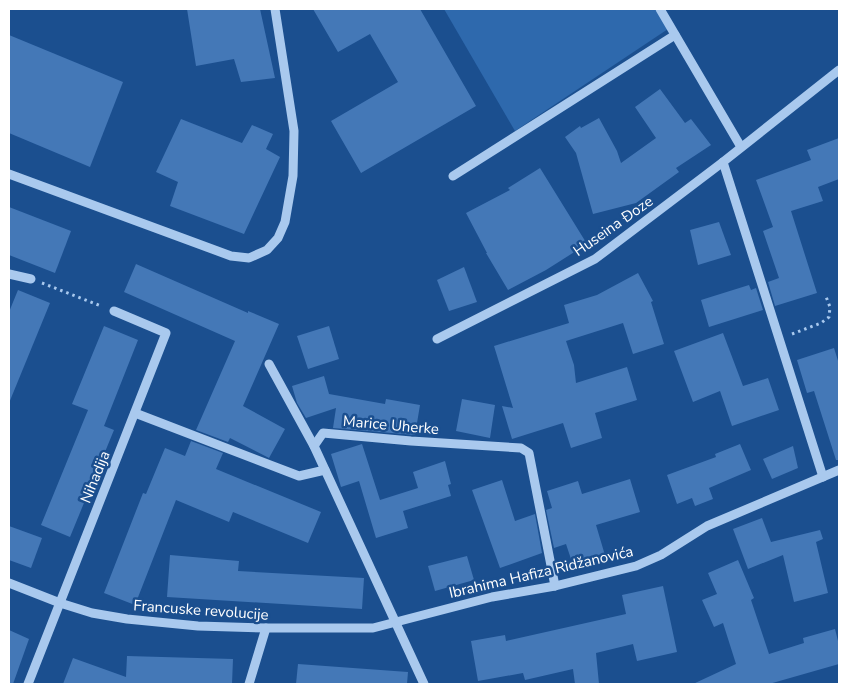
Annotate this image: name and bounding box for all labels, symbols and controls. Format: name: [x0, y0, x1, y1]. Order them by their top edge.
street label: Huseina Đoze: [569, 191, 657, 261]
street label: Marice Uherke: [342, 411, 440, 439]
street label: Nihadija: [75, 448, 115, 506]
street label: Ibrahima Hafiza Ridžanovića: [447, 541, 635, 603]
street label: Francuske revolucije: [133, 595, 269, 625]

